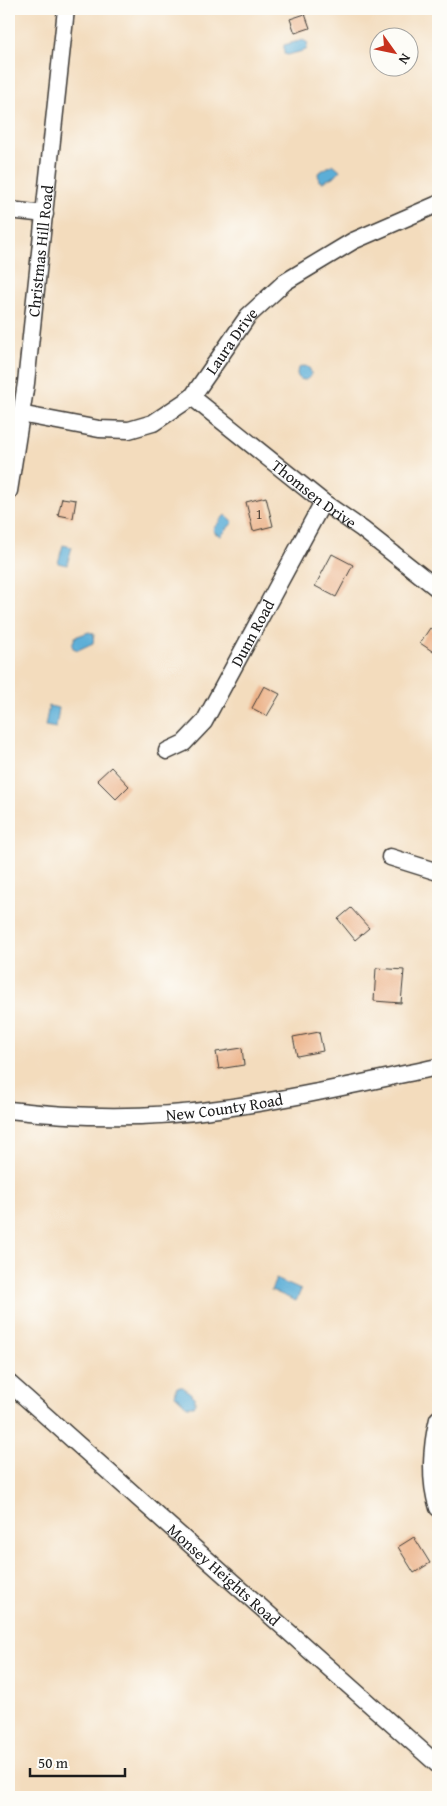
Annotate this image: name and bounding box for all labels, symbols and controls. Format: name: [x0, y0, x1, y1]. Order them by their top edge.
north arrow: [370, 28, 420, 78]
text: N: [394, 50, 416, 69]
street label: Christmas Hill Road: [21, 183, 59, 318]
street label: Laura Drive: [199, 301, 263, 379]
street label: Thomsen Drive: [267, 453, 362, 534]
house number: 1: [256, 504, 262, 524]
street label: Dunn Road: [224, 595, 280, 671]
street label: New County Road: [165, 1087, 285, 1127]
street label: Monsey Heights Road: [162, 1518, 286, 1632]
scale bar: [30, 1746, 125, 1778]
text: 50 m: [38, 1752, 69, 1773]

